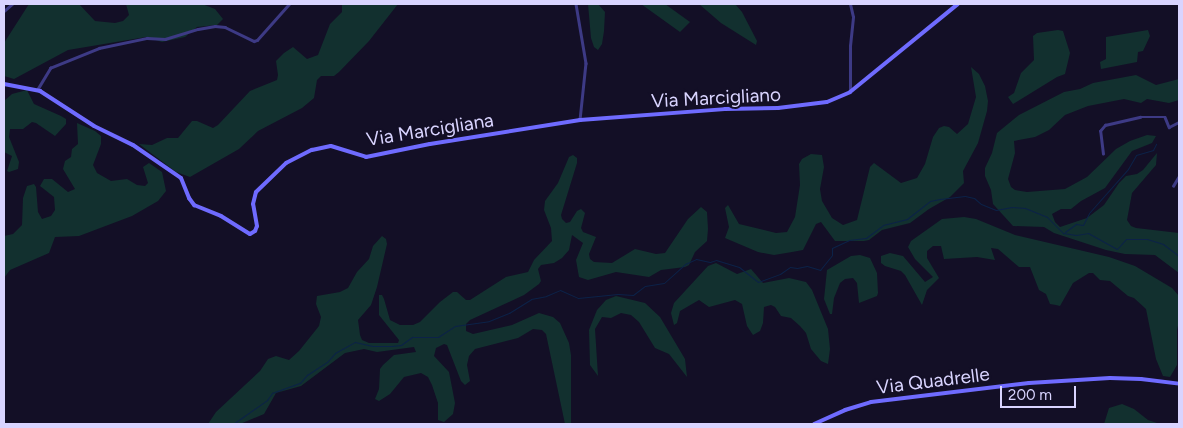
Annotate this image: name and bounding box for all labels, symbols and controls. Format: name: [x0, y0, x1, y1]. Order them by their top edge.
street label: Via Marcigliano: [651, 83, 781, 113]
street label: Via Marcigliana: [365, 109, 495, 151]
street label: Via Quadrelle: [875, 363, 991, 399]
scale bar: [1003, 376, 1079, 408]
text: 200 m: [1008, 386, 1052, 404]

